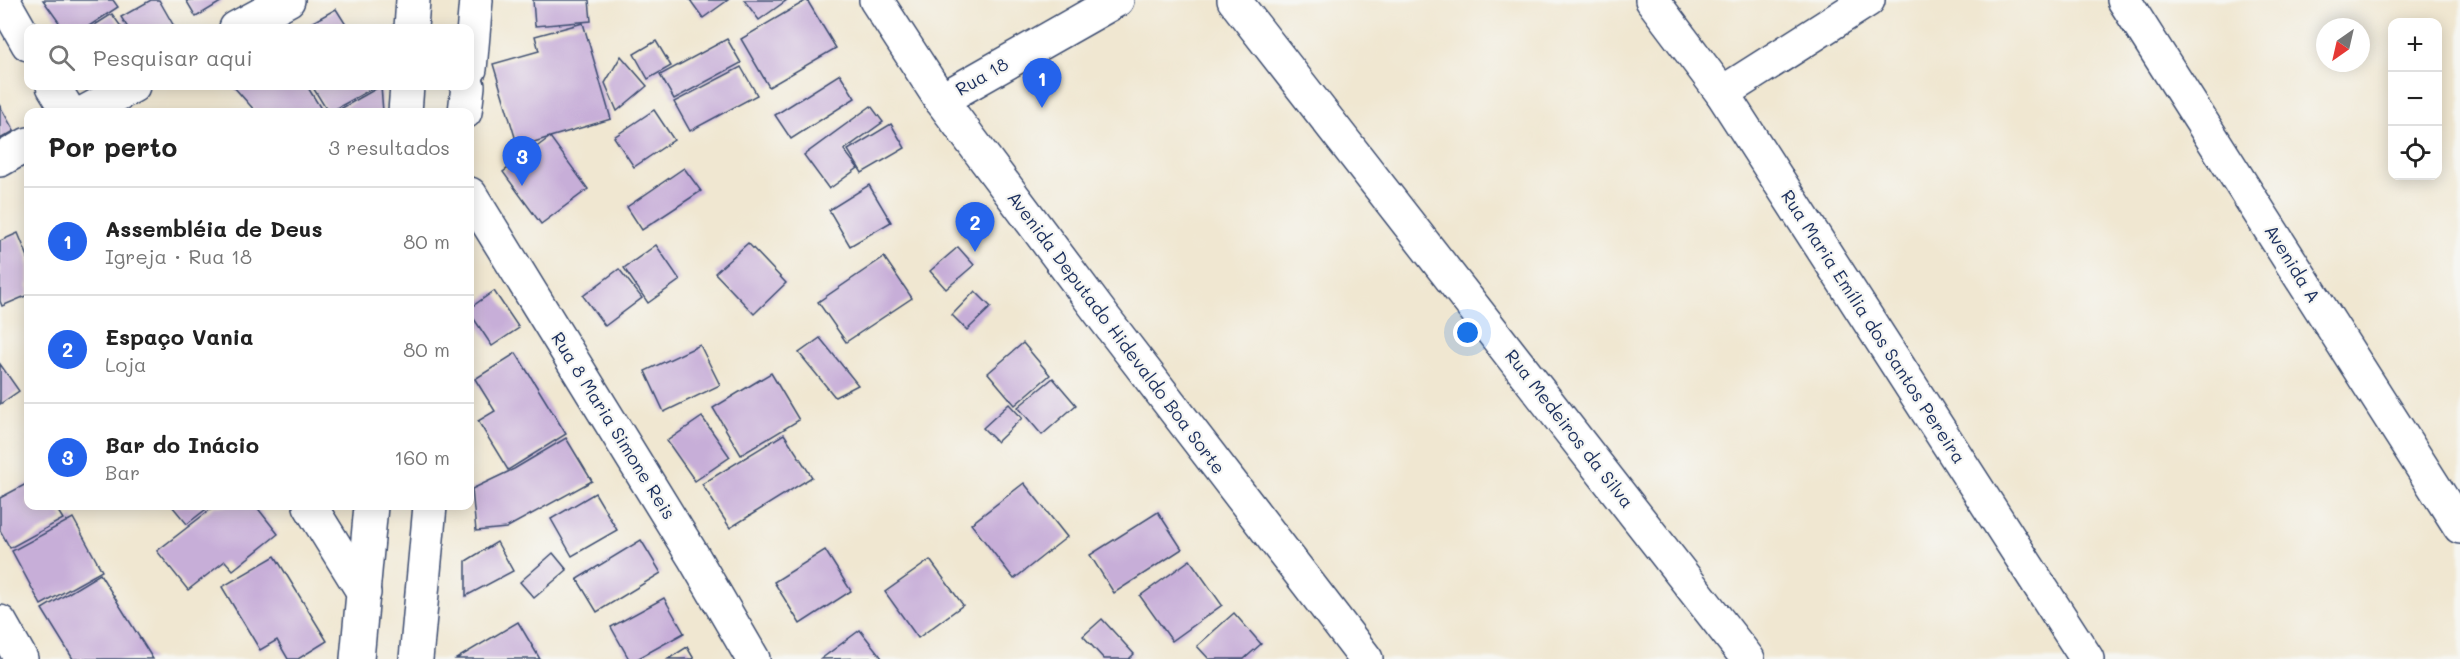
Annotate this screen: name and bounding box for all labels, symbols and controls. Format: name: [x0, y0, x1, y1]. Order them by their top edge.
north arrow: [2316, 18, 2370, 72]
map controls: [2388, 18, 2442, 180]
button: +: [2388, 18, 2442, 72]
search box: [24, 24, 474, 90]
icon: search: [45, 41, 78, 74]
text: Pesquisar aqui: [93, 43, 253, 72]
street label: Rua 18: [951, 51, 1012, 101]
pin: 1: [1022, 58, 1062, 108]
button: −: [2388, 72, 2442, 126]
button: locate: [2388, 126, 2442, 180]
text: Por perto: [48, 130, 177, 164]
text: 3 resultados: [328, 134, 450, 160]
pin: 3: [502, 136, 542, 186]
street label: Rua Maria Emília dos Santos Pereira: [1776, 185, 1972, 468]
street label: Avenida Deputado Hidevaldo Boa Sorte: [1002, 186, 1231, 479]
pin: 2: [956, 202, 994, 252]
text: Assembléia de Deus: [105, 214, 323, 243]
street label: Avenida A: [2259, 220, 2326, 307]
text: 1: [63, 228, 72, 254]
text: 80 m: [403, 228, 450, 254]
text: Igreja · Rua 18: [105, 243, 252, 269]
your location: [1453, 318, 1482, 347]
text: Espaço Vania: [105, 322, 254, 351]
street label: Rua 8 Maria Simone Reis: [546, 327, 681, 524]
text: 2: [62, 336, 73, 362]
text: 80 m: [403, 336, 450, 362]
street label: Rua Medeiros da Silva: [1500, 344, 1639, 513]
text: Loja: [105, 351, 147, 377]
text: Bar do Inácio: [105, 430, 259, 459]
text: 3: [62, 444, 74, 470]
text: 160 m: [394, 444, 450, 470]
text: Bar: [105, 459, 140, 485]

